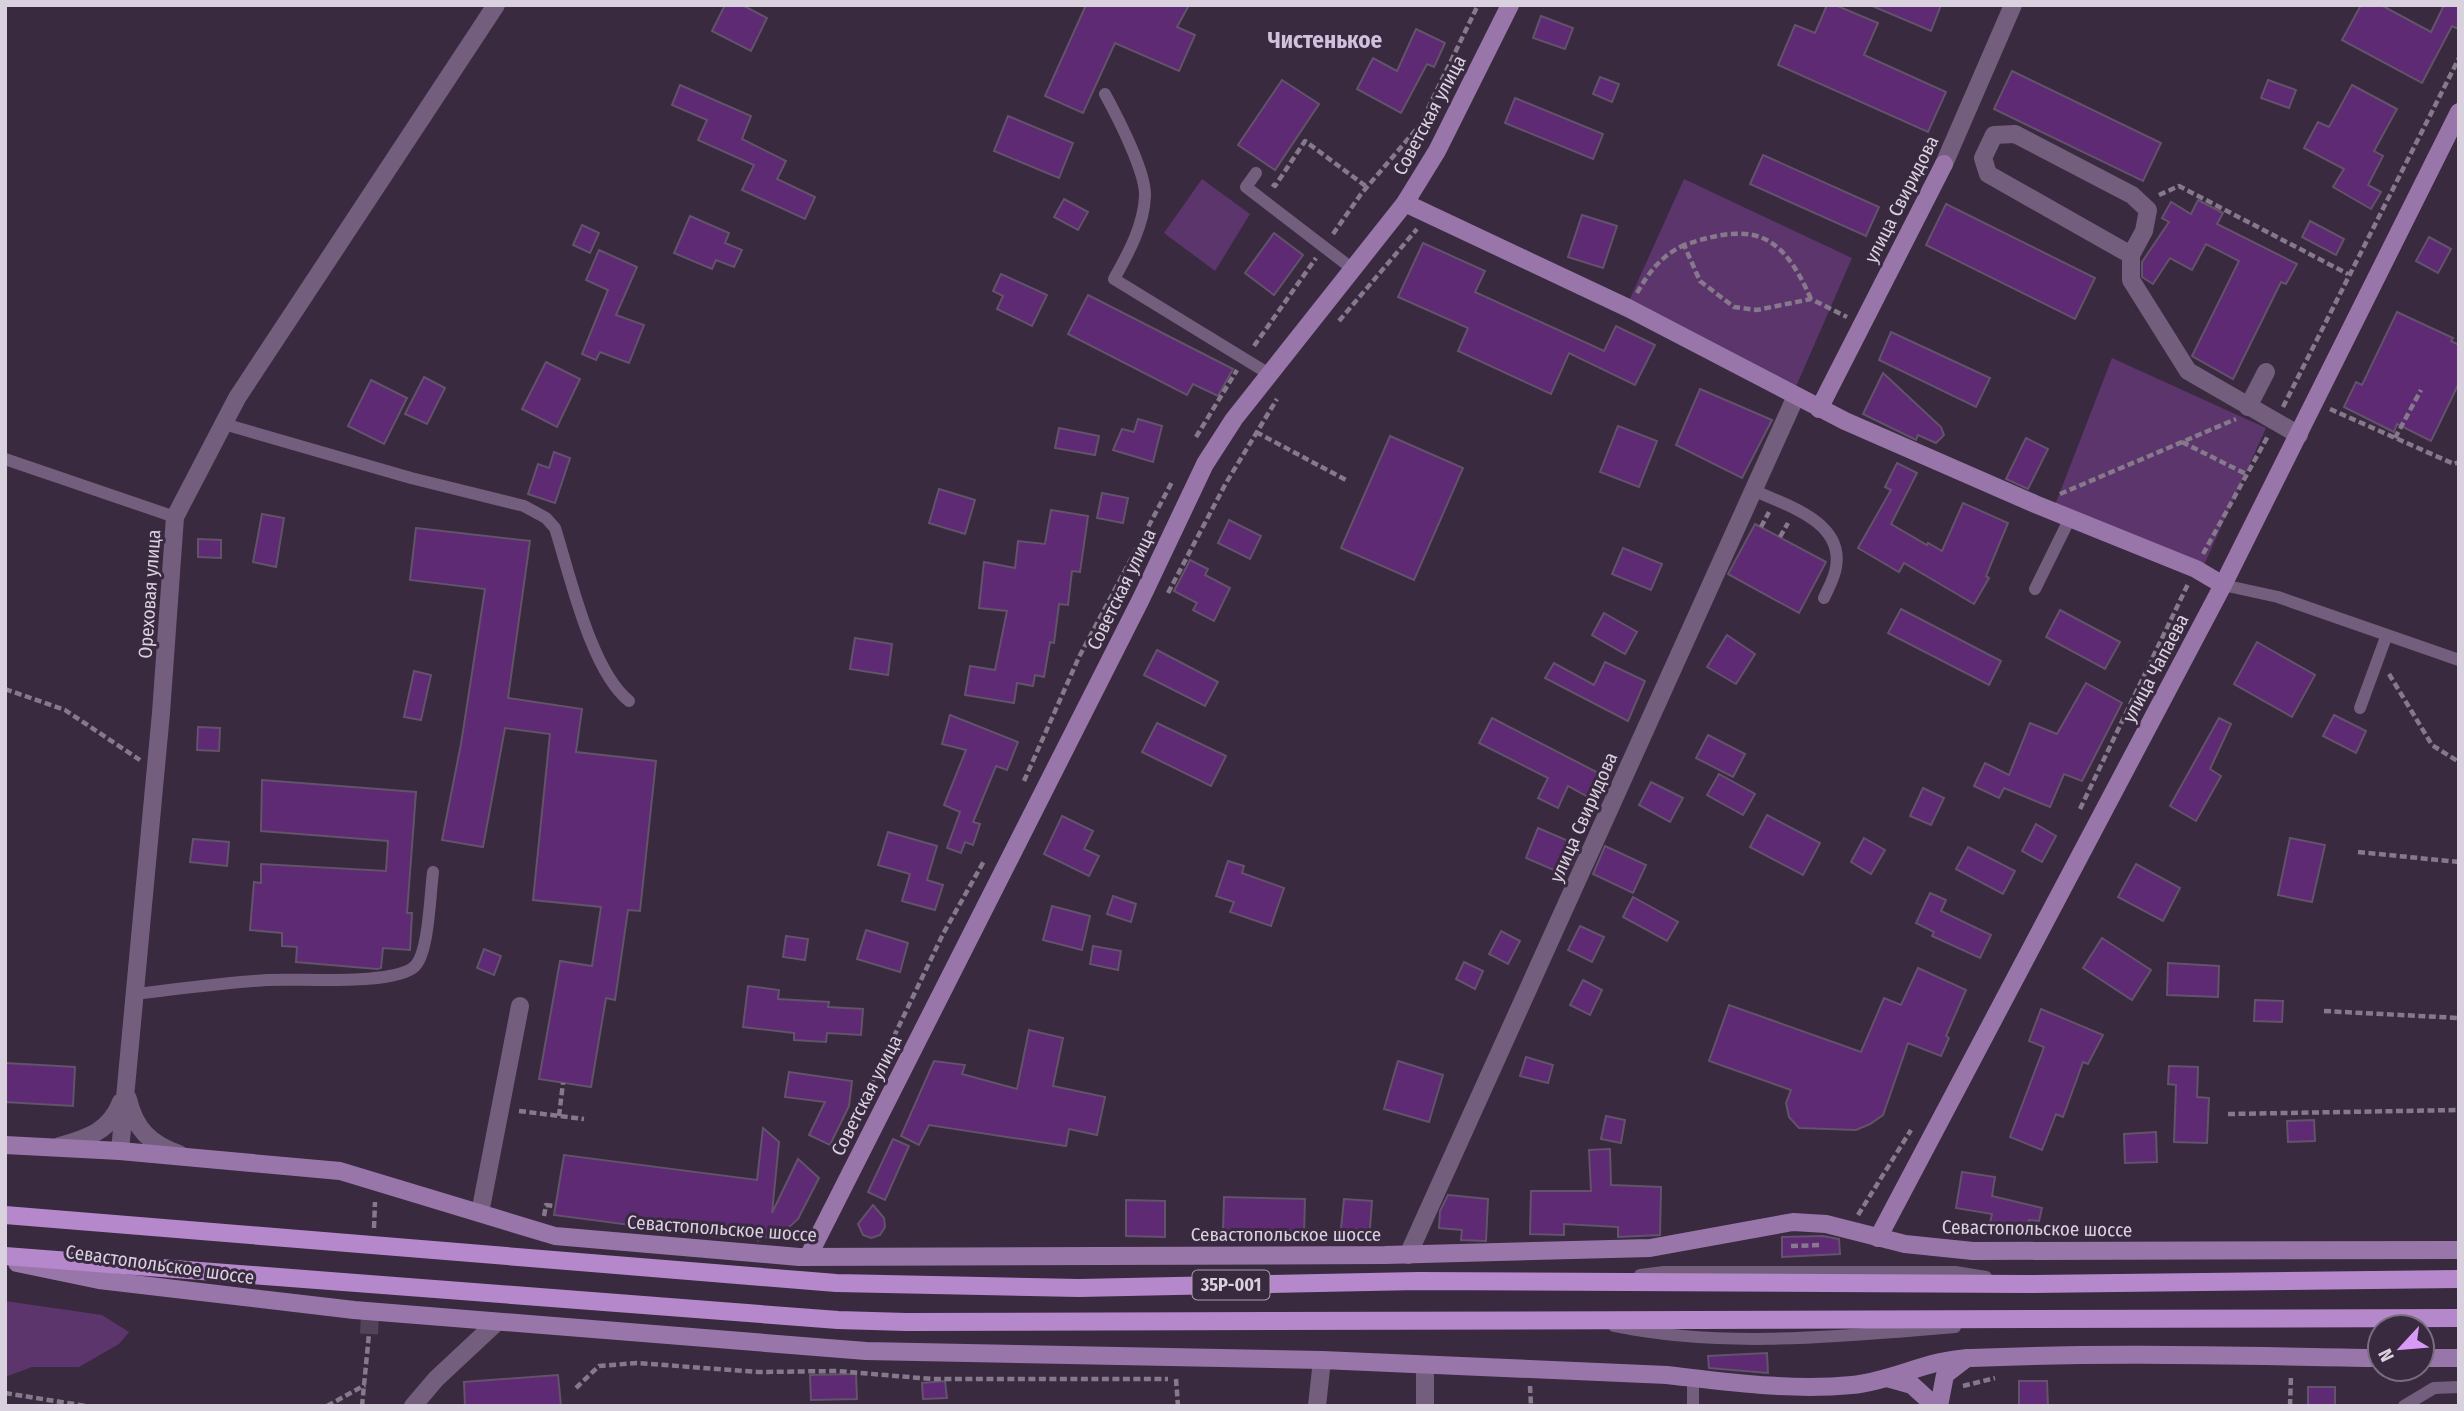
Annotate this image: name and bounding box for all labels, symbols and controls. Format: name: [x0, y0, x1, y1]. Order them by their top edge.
district label: Чистенькое: [1268, 26, 1383, 54]
street label: Советская улица: [1388, 51, 1471, 179]
street label: улица Свиридова: [1859, 132, 1943, 267]
street label: Советская улица: [1082, 525, 1161, 654]
street label: Ореховая улица: [134, 529, 165, 659]
street label: улица Чапаева: [2117, 610, 2194, 726]
street label: улица Свиридова: [1545, 749, 1622, 886]
street label: Советская улица: [826, 1031, 907, 1159]
street label: Севастопольское шоссе: [626, 1210, 818, 1247]
street label: Севастопольское шоссе: [1942, 1215, 2132, 1242]
street label: Севастопольское шоссе: [1191, 1223, 1381, 1246]
street label: Севастопольское шоссе: [64, 1240, 256, 1289]
road number: 35Р-001: [1192, 1270, 1270, 1300]
north arrow: [2366, 1313, 2436, 1383]
text: N: [2373, 1345, 2399, 1365]

